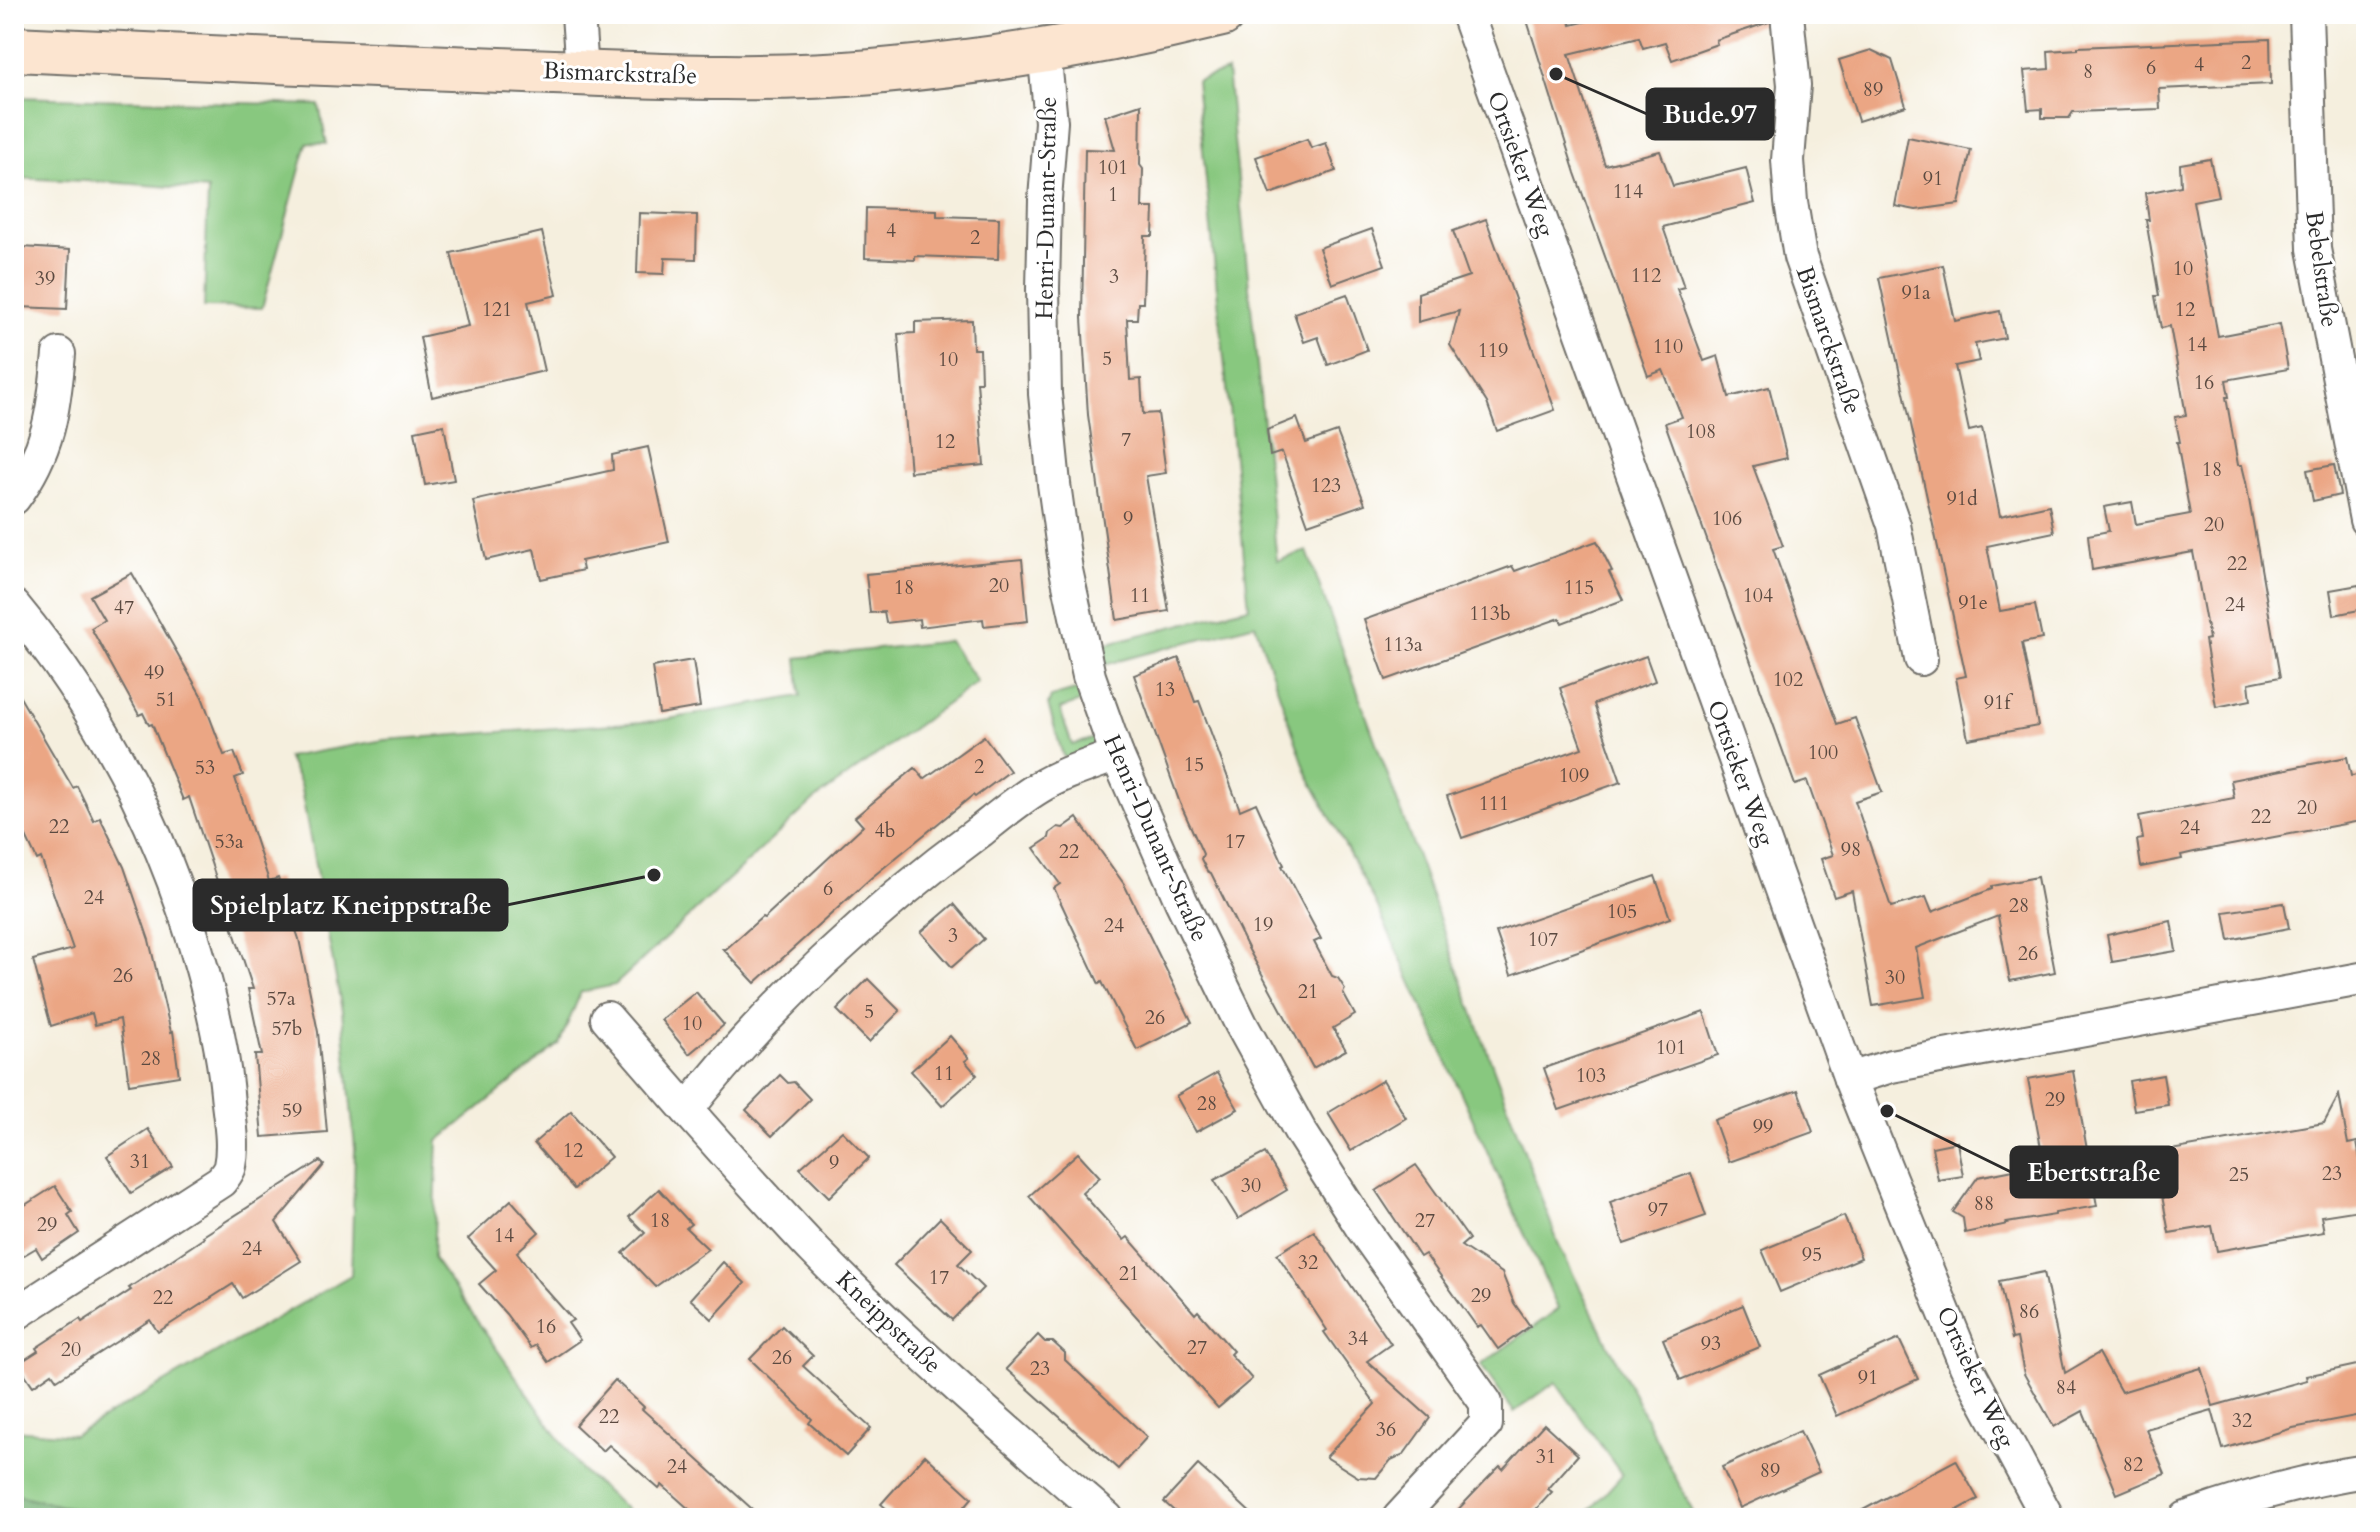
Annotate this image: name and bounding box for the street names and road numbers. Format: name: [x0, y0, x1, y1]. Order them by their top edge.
street label: Bismarckstraße: [542, 54, 698, 93]
street label: Ortsieker Weg: [1479, 87, 1562, 242]
street label: Henri-Dunant-Straße: [1028, 96, 1065, 320]
street label: Bebelstraße: [2297, 209, 2346, 329]
street label: Bismarckstraße: [1788, 262, 1869, 418]
street label: Ortsieker Weg: [1699, 696, 1782, 851]
street label: Henri-Dunant-Straße: [1095, 729, 1216, 947]
street label: Kneippstraße: [829, 1264, 949, 1381]
street label: Ortsieker Weg: [1928, 1301, 2023, 1454]

